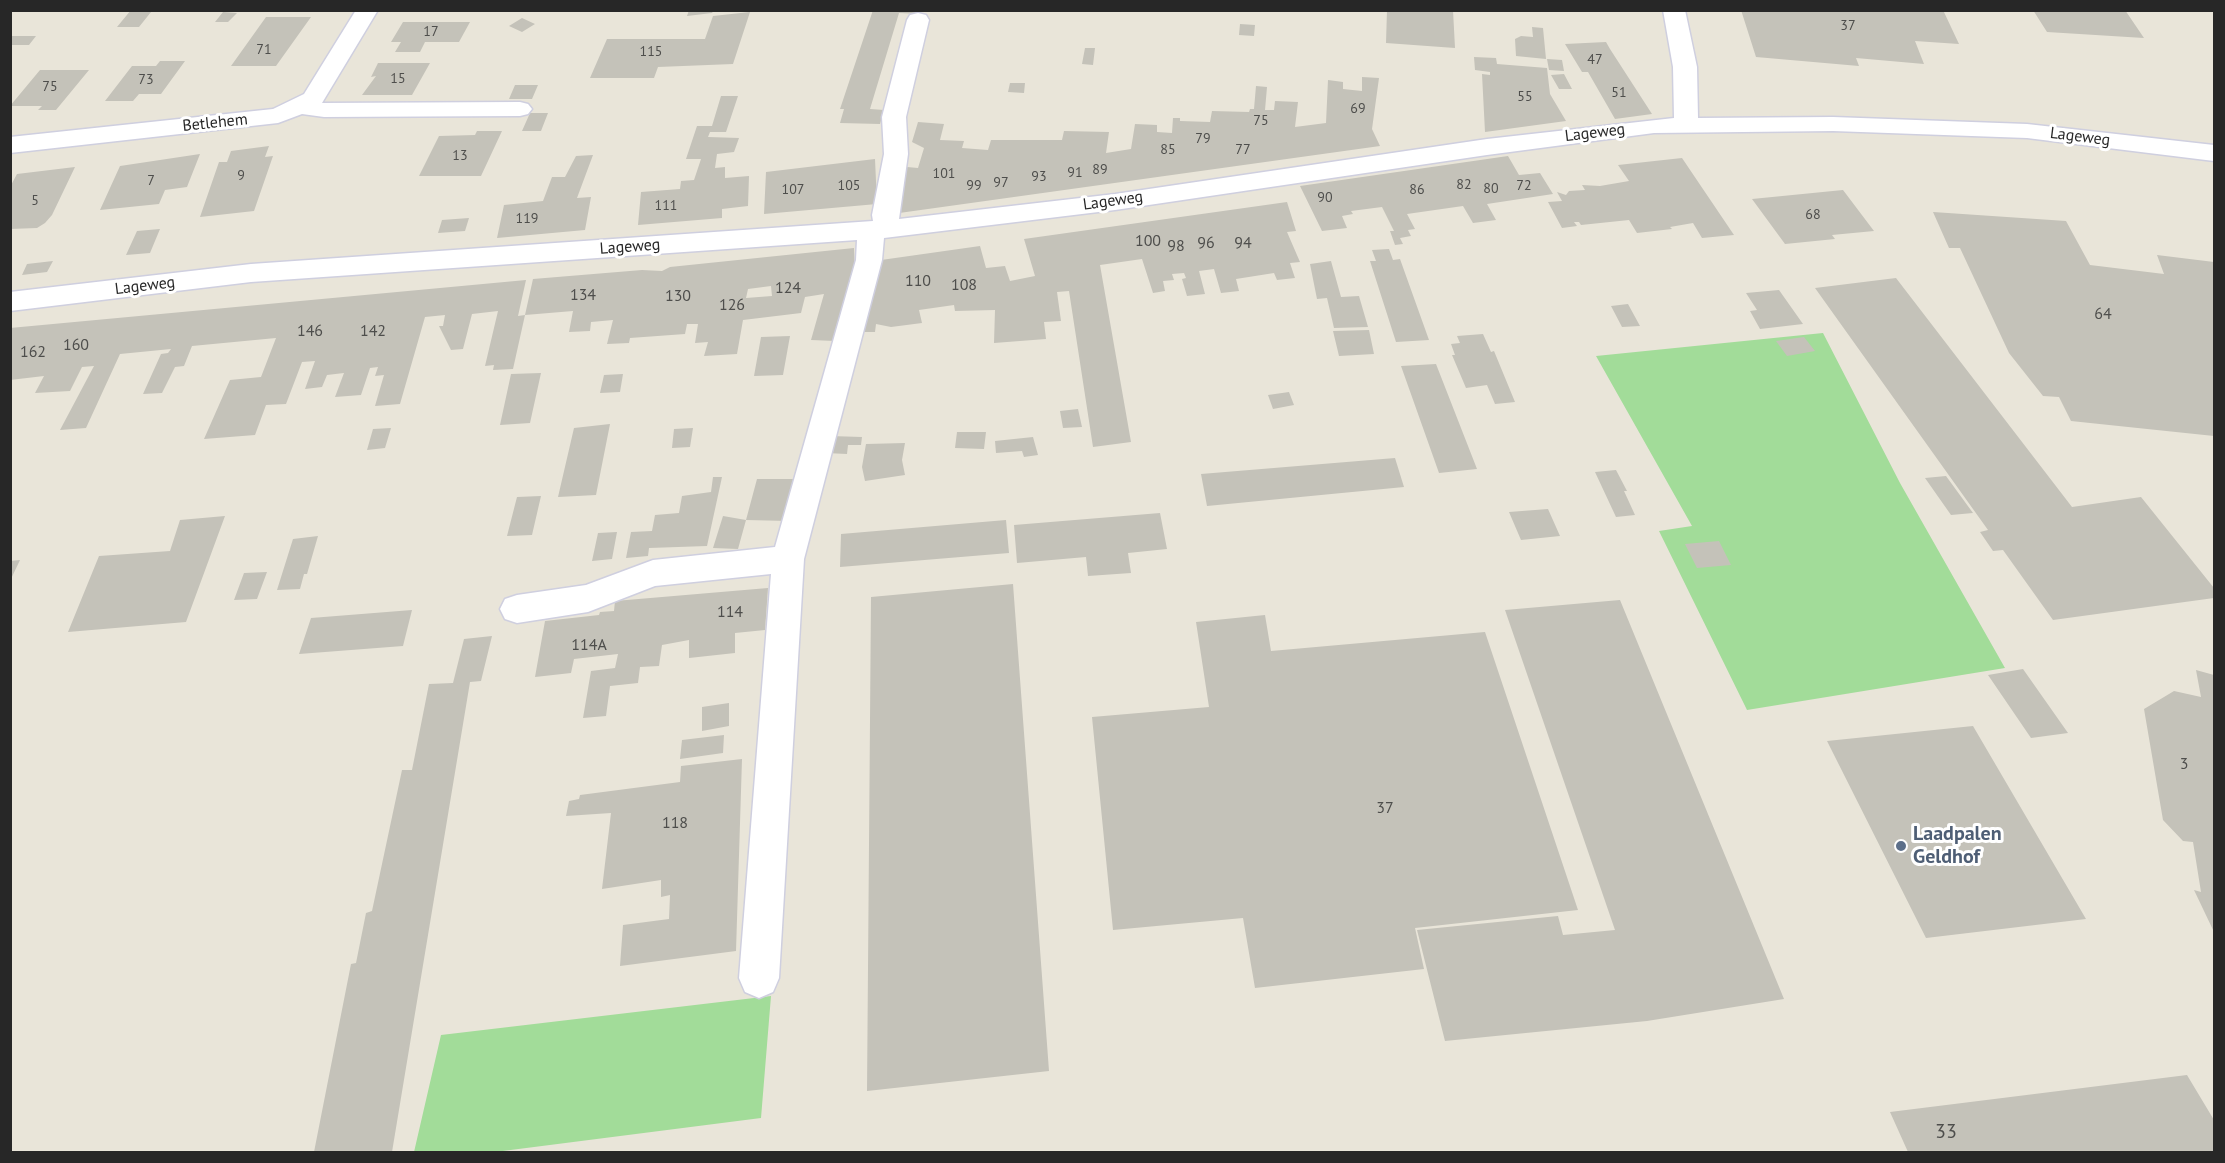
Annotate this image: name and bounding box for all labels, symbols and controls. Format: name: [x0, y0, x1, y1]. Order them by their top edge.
house number: 37: [1840, 18, 1856, 34]
house number: 17: [423, 24, 439, 40]
house number: 71: [256, 42, 272, 58]
house number: 115: [640, 44, 662, 60]
house number: 47: [1587, 52, 1603, 68]
house number: 15: [390, 71, 406, 87]
house number: 73: [138, 72, 154, 88]
house number: 75: [42, 79, 58, 95]
house number: 51: [1611, 85, 1627, 101]
house number: 55: [1517, 89, 1533, 105]
house number: 69: [1350, 101, 1366, 117]
street label: Betlehem: [181, 110, 249, 136]
house number: 75: [1253, 113, 1269, 129]
street label: Lageweg: [1564, 120, 1626, 146]
street label: Lageweg: [2049, 124, 2111, 150]
house number: 79: [1195, 131, 1211, 147]
house number: 85: [1160, 142, 1176, 158]
house number: 77: [1235, 142, 1251, 158]
house number: 13: [452, 148, 468, 164]
house number: 89: [1092, 162, 1108, 178]
house number: 91: [1067, 165, 1083, 181]
house number: 101: [933, 166, 955, 182]
house number: 9: [237, 168, 245, 184]
house number: 93: [1031, 169, 1047, 185]
house number: 7: [147, 173, 155, 189]
house number: 97: [993, 175, 1009, 191]
house number: 82: [1456, 177, 1472, 193]
house number: 105: [838, 178, 860, 194]
house number: 99: [966, 178, 982, 194]
house number: 72: [1516, 178, 1532, 194]
house number: 80: [1483, 181, 1499, 197]
house number: 107: [782, 182, 804, 198]
house number: 86: [1409, 182, 1425, 198]
street label: Lageweg: [1082, 187, 1144, 215]
house number: 90: [1317, 190, 1333, 206]
house number: 5: [31, 193, 39, 209]
house number: 111: [655, 198, 677, 214]
house number: 68: [1805, 207, 1821, 223]
house number: 119: [516, 211, 538, 227]
house number: 100: [1135, 231, 1161, 251]
house number: 96: [1197, 233, 1215, 253]
house number: 94: [1234, 233, 1252, 253]
street label: Lageweg: [599, 235, 661, 259]
house number: 98: [1167, 236, 1185, 256]
house number: 110: [905, 271, 931, 291]
street label: Lageweg: [114, 273, 176, 299]
house number: 108: [951, 275, 977, 295]
house number: 124: [775, 278, 801, 298]
house number: 134: [570, 285, 596, 305]
house number: 130: [665, 286, 691, 306]
house number: 126: [719, 295, 745, 315]
house number: 64: [2094, 304, 2112, 324]
house number: 146: [297, 321, 323, 341]
house number: 142: [360, 321, 386, 341]
house number: 160: [63, 335, 89, 355]
house number: 162: [20, 342, 46, 362]
house number: 114: [717, 602, 743, 622]
house number: 114A: [571, 635, 607, 655]
house number: 3: [2180, 754, 2188, 774]
house number: 37: [1376, 798, 1394, 818]
house number: 118: [662, 813, 688, 833]
place label: Laadpalen Geldhof: [1913, 822, 2002, 869]
marker: Laadpalen Geldhof: [1894, 839, 1908, 853]
house number: 33: [1935, 1120, 1957, 1144]

